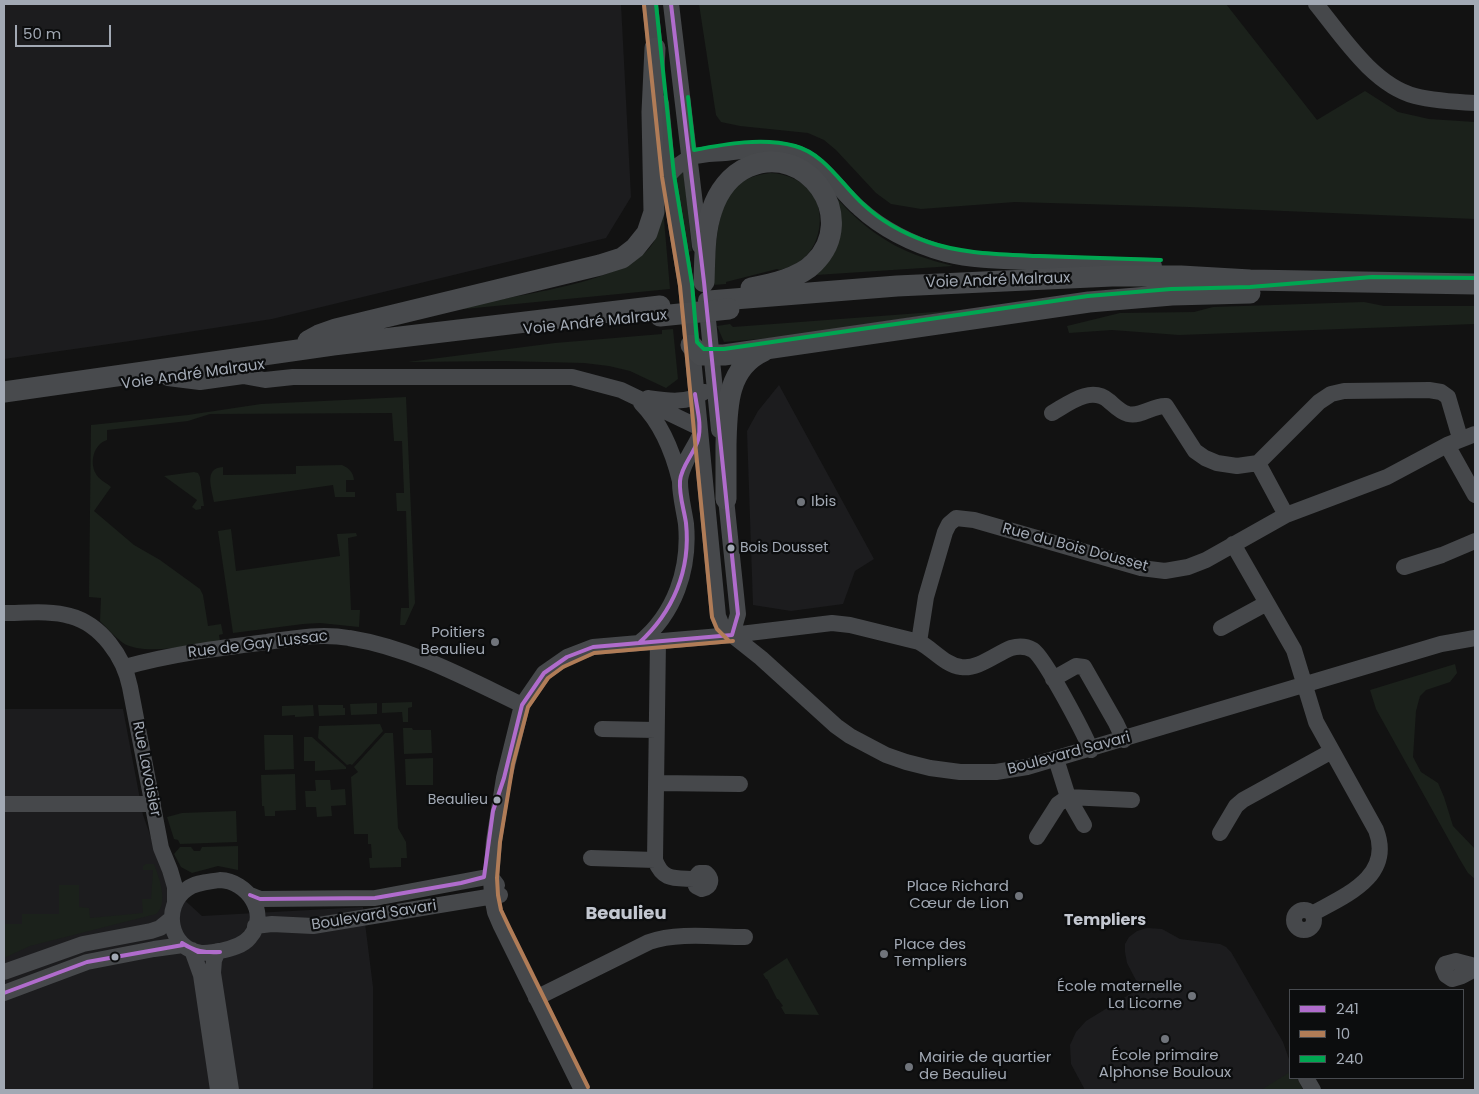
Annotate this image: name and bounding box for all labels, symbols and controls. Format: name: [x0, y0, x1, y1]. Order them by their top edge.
scale bar: [18, 15, 114, 47]
text: 50 m: [23, 23, 61, 44]
street label: Voie André Malraux: [925, 269, 1071, 293]
street label: Voie André Malraux: [522, 306, 668, 340]
street label: Voie André Malraux: [120, 356, 266, 394]
place label: Ibis: [811, 493, 836, 511]
marker: Ibis: [795, 496, 807, 508]
street label: Rue du Bois Dousset: [1000, 520, 1150, 576]
place label: Bois Dousset: [740, 540, 828, 556]
marker: Bois Dousset: [726, 543, 736, 553]
place label: Poitiers Beaulieu: [420, 624, 485, 659]
street label: Rue de Gay Lussac: [187, 627, 329, 663]
marker: Poitiers Beaulieu: [489, 636, 501, 648]
street label: Rue Lavoisier: [128, 720, 164, 818]
street label: Boulevard Savari: [1006, 729, 1132, 779]
place label: Beaulieu: [428, 792, 488, 808]
marker: Beaulieu: [492, 795, 502, 805]
place label: Place Richard Cœur de Lion: [907, 878, 1009, 913]
marker: Place Richard Cœur de Lion: [1013, 890, 1025, 902]
street label: Boulevard Savari: [310, 897, 438, 935]
district label: Beaulieu: [585, 903, 667, 925]
district label: Templiers: [1064, 911, 1146, 931]
place label: Place des Templiers: [894, 936, 967, 971]
marker: Place des Templiers: [878, 948, 890, 960]
unlabelled marker: [110, 952, 120, 962]
place label: École maternelle La Licorne: [1057, 978, 1182, 1013]
legend: [1289, 989, 1464, 1079]
marker: École maternelle La Licorne: [1186, 990, 1198, 1002]
text: 241: [1336, 998, 1359, 1019]
text: 10: [1336, 1023, 1350, 1044]
marker: École primaire Alphonse Bouloux: [1159, 1033, 1171, 1045]
place label: École primaire Alphonse Bouloux: [1099, 1047, 1231, 1082]
text: 240: [1336, 1048, 1363, 1069]
place label: Mairie de quartier de Beaulieu: [919, 1049, 1051, 1084]
marker: Mairie de quartier de Beaulieu: [903, 1061, 915, 1073]

